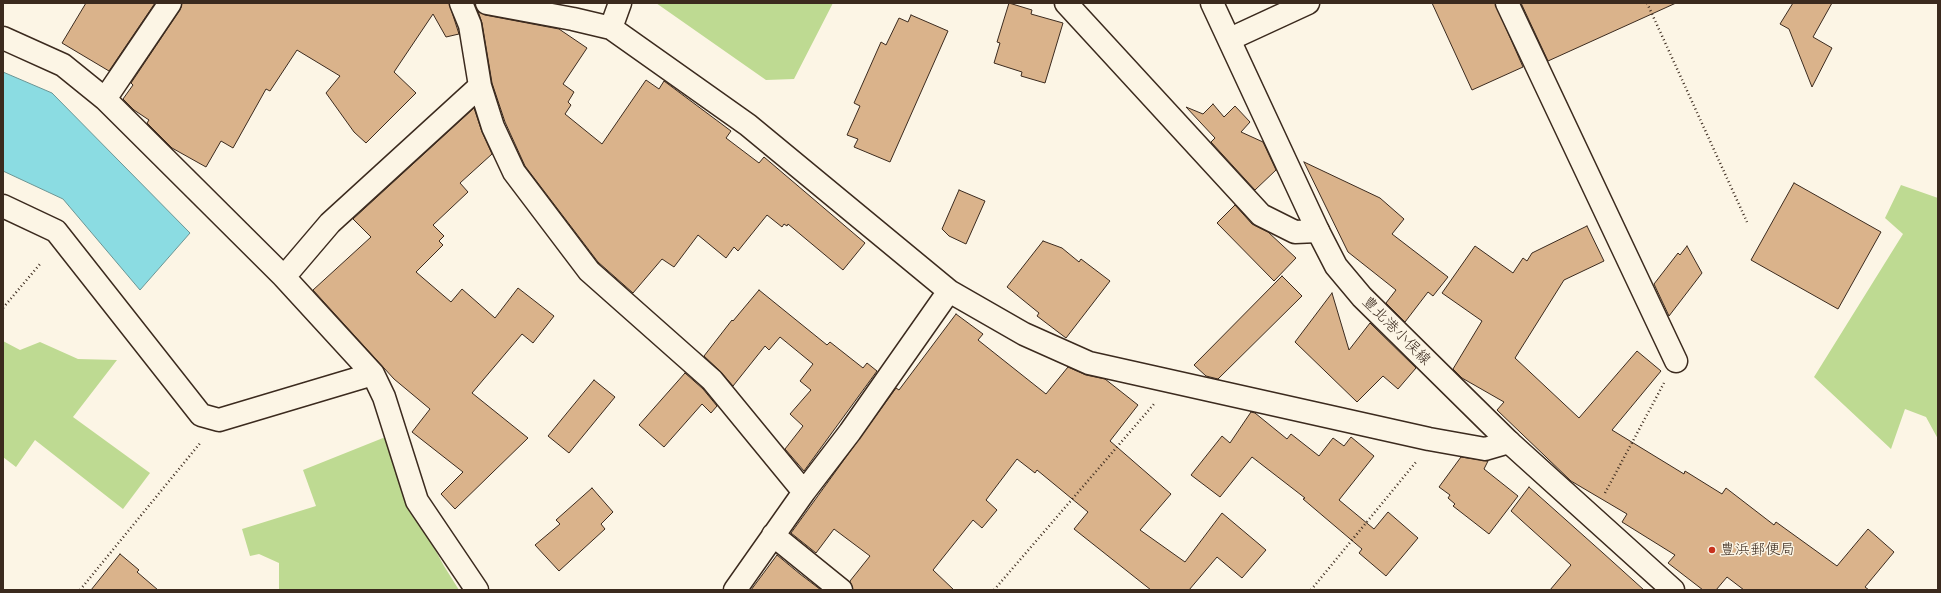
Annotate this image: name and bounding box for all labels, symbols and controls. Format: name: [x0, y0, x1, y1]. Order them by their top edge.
street label: 豊北港小俣線: [1358, 293, 1434, 369]
place label: 豊浜郵便局: [1720, 541, 1795, 559]
marker: 豊浜郵便局: [1707, 545, 1717, 555]

